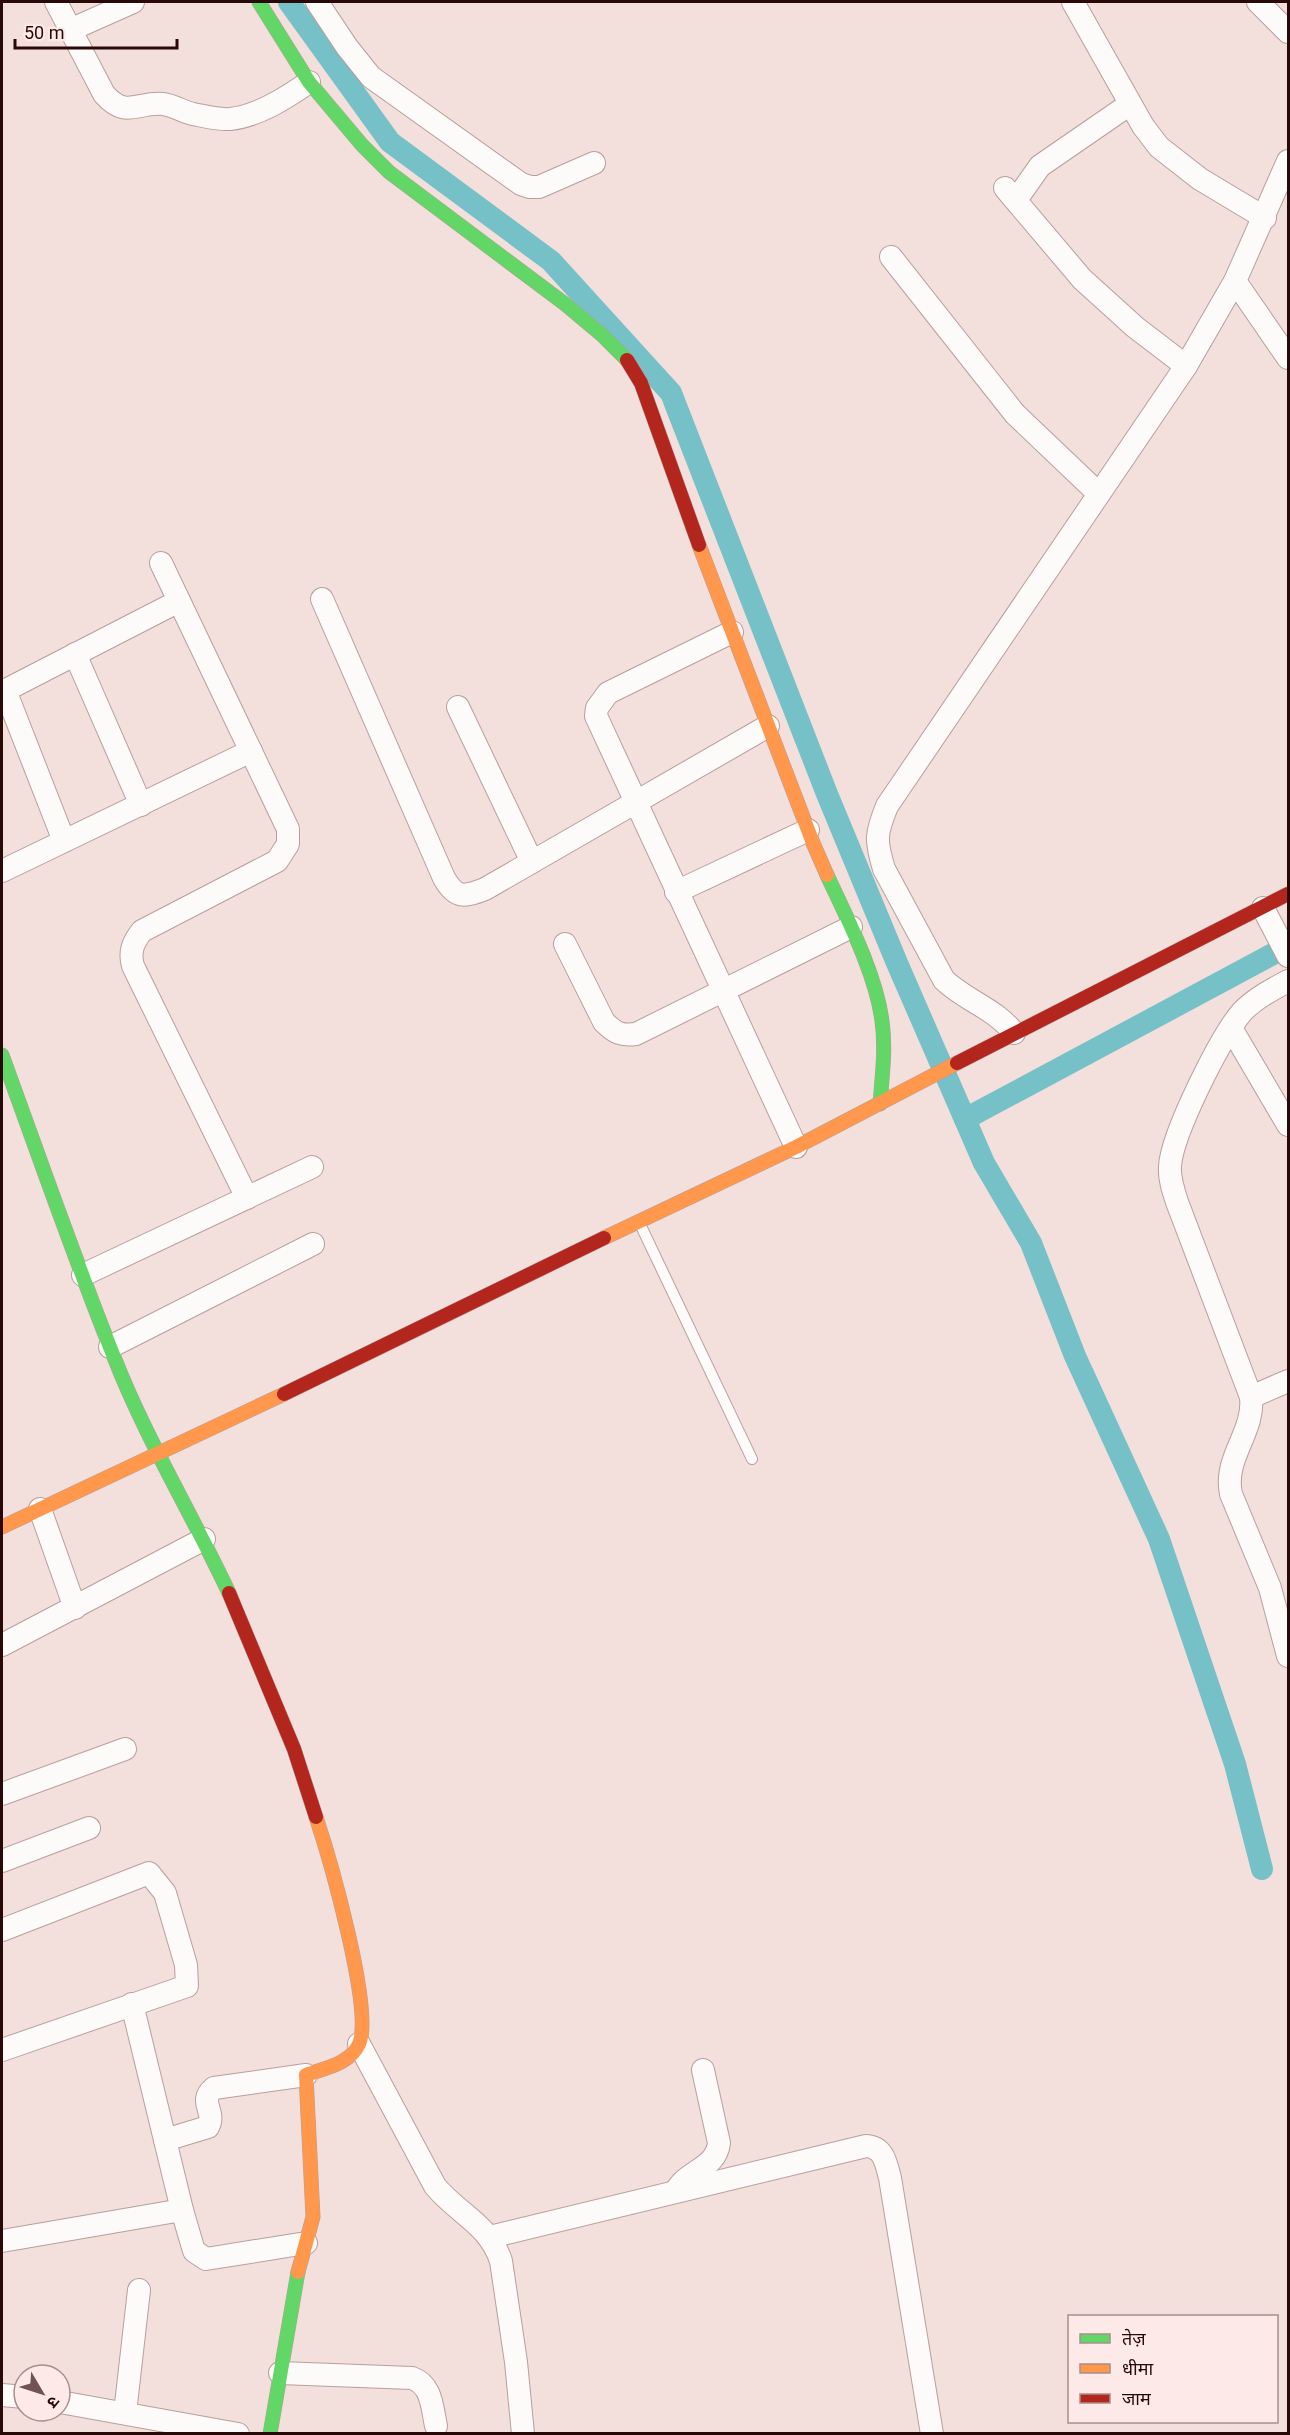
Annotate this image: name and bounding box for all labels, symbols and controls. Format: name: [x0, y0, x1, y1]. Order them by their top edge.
scale bar: [15, 12, 177, 50]
text: 50 m: [24, 22, 64, 43]
legend: [1068, 2315, 1278, 2423]
text: तेज़: [1122, 2328, 1146, 2349]
text: धीमा: [1122, 2358, 1153, 2379]
north arrow: [12, 2363, 72, 2423]
text: जाम: [1122, 2388, 1152, 2409]
text: उ: [43, 2393, 64, 2412]

